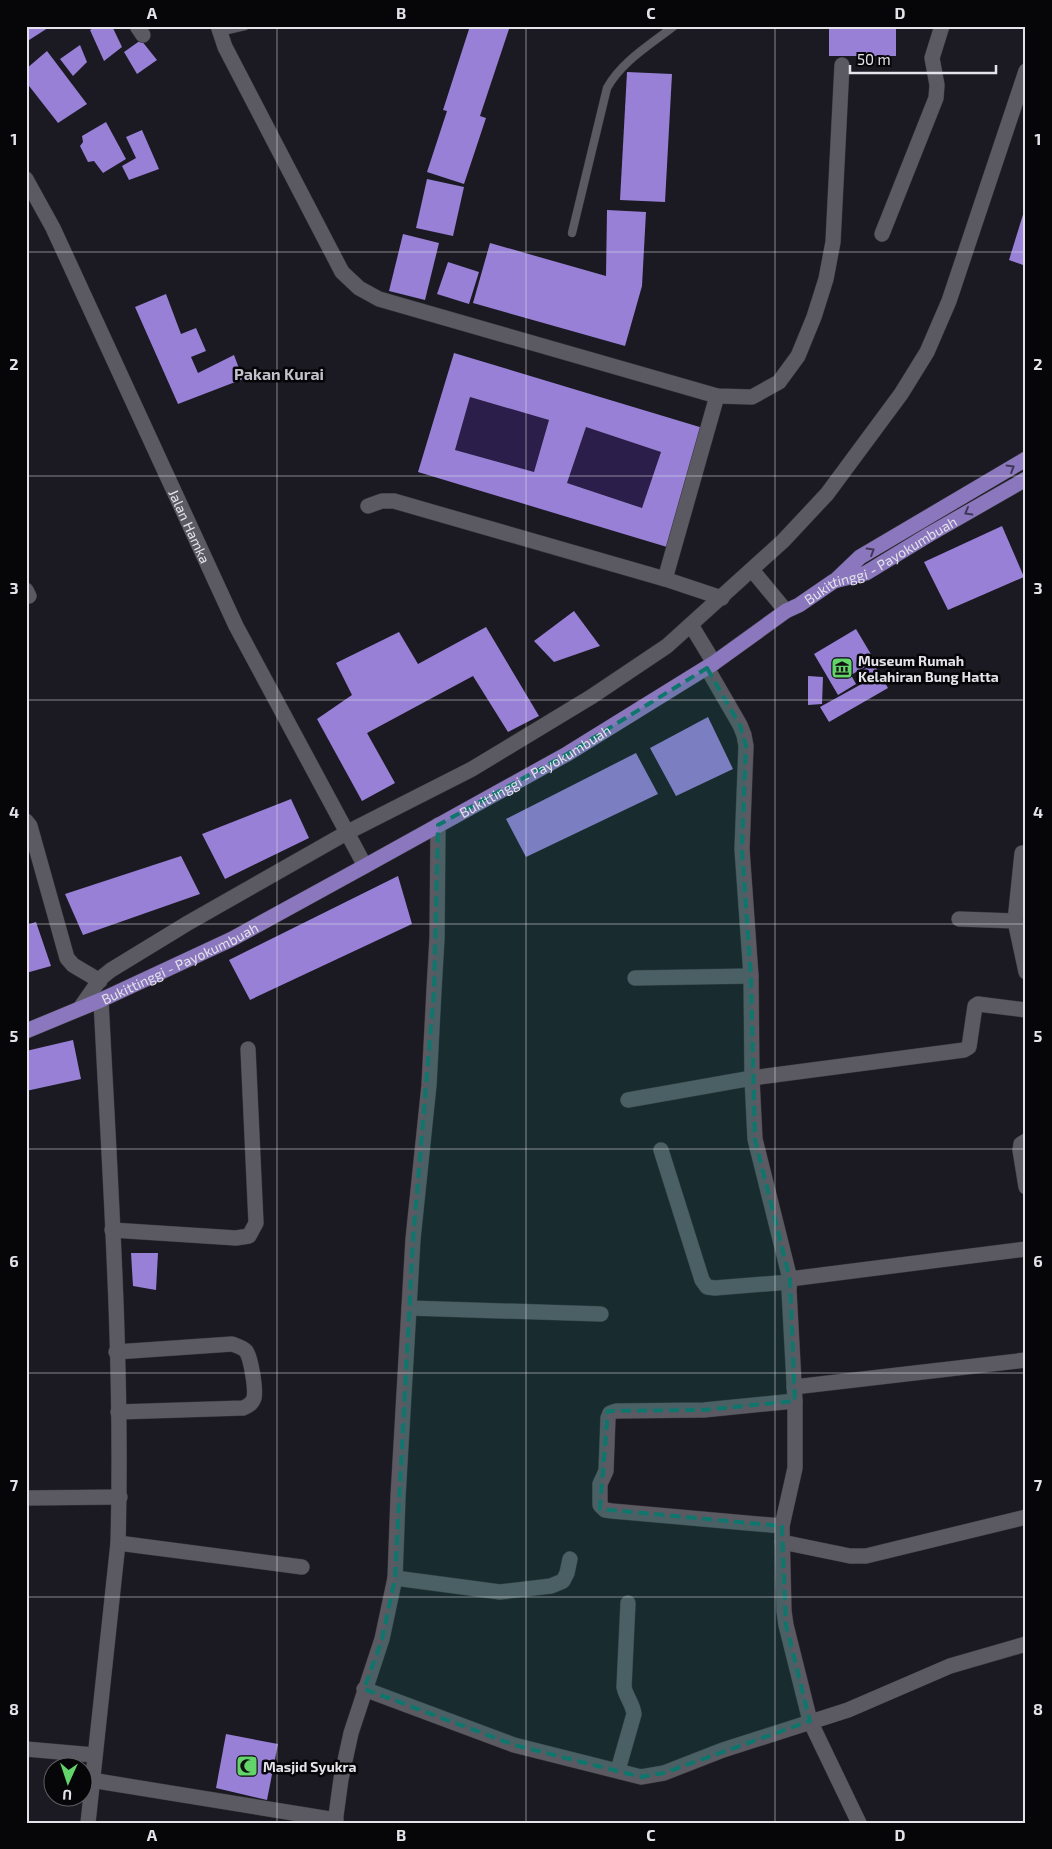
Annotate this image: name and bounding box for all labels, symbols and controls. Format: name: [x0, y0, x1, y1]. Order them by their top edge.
text: A: [147, 3, 158, 22]
text: B: [396, 3, 406, 22]
text: C: [646, 3, 656, 22]
text: D: [895, 3, 906, 22]
scale bar: [850, 42, 996, 74]
text: 50 m: [857, 50, 891, 68]
text: 1: [11, 129, 17, 148]
text: 1: [1035, 129, 1041, 148]
text: 2: [9, 354, 19, 373]
text: 2: [1033, 354, 1043, 373]
district label: Pakan Kurai: [234, 364, 324, 383]
one-way arrow: [1006, 464, 1015, 474]
street label: Jalan Hamka: [166, 486, 214, 566]
one-way arrow: [965, 505, 974, 515]
street label: Bukittinggi - Payokumbuah: [801, 512, 959, 608]
one-way arrow: [866, 547, 875, 557]
text: 3: [9, 578, 19, 597]
text: 3: [1033, 578, 1043, 597]
place label: Museum Rumah Kelahiran Bung Hatta: [858, 652, 999, 685]
museum icon: Museum Rumah Kelahiran Bung Hatta: [830, 656, 854, 680]
street label: Bukittinggi - Payokumbuah: [456, 721, 614, 821]
text: 4: [9, 802, 19, 821]
text: 4: [1033, 802, 1043, 821]
street label: Bukittinggi - Payokumbuah: [98, 918, 261, 1007]
text: 5: [10, 1026, 19, 1045]
text: 5: [1034, 1026, 1043, 1045]
text: 6: [9, 1251, 19, 1270]
text: 6: [1033, 1251, 1043, 1270]
text: 7: [10, 1475, 19, 1494]
text: 7: [1034, 1475, 1043, 1494]
text: 8: [9, 1699, 19, 1718]
text: 8: [1033, 1699, 1043, 1718]
mosque icon: Masjid Syukra: [235, 1754, 259, 1778]
north arrow: [42, 1756, 92, 1806]
place label: Masjid Syukra: [263, 1758, 356, 1775]
text: U: [62, 1787, 73, 1804]
text: A: [147, 1825, 158, 1844]
text: B: [396, 1825, 406, 1844]
text: C: [646, 1825, 656, 1844]
text: D: [895, 1825, 906, 1844]

